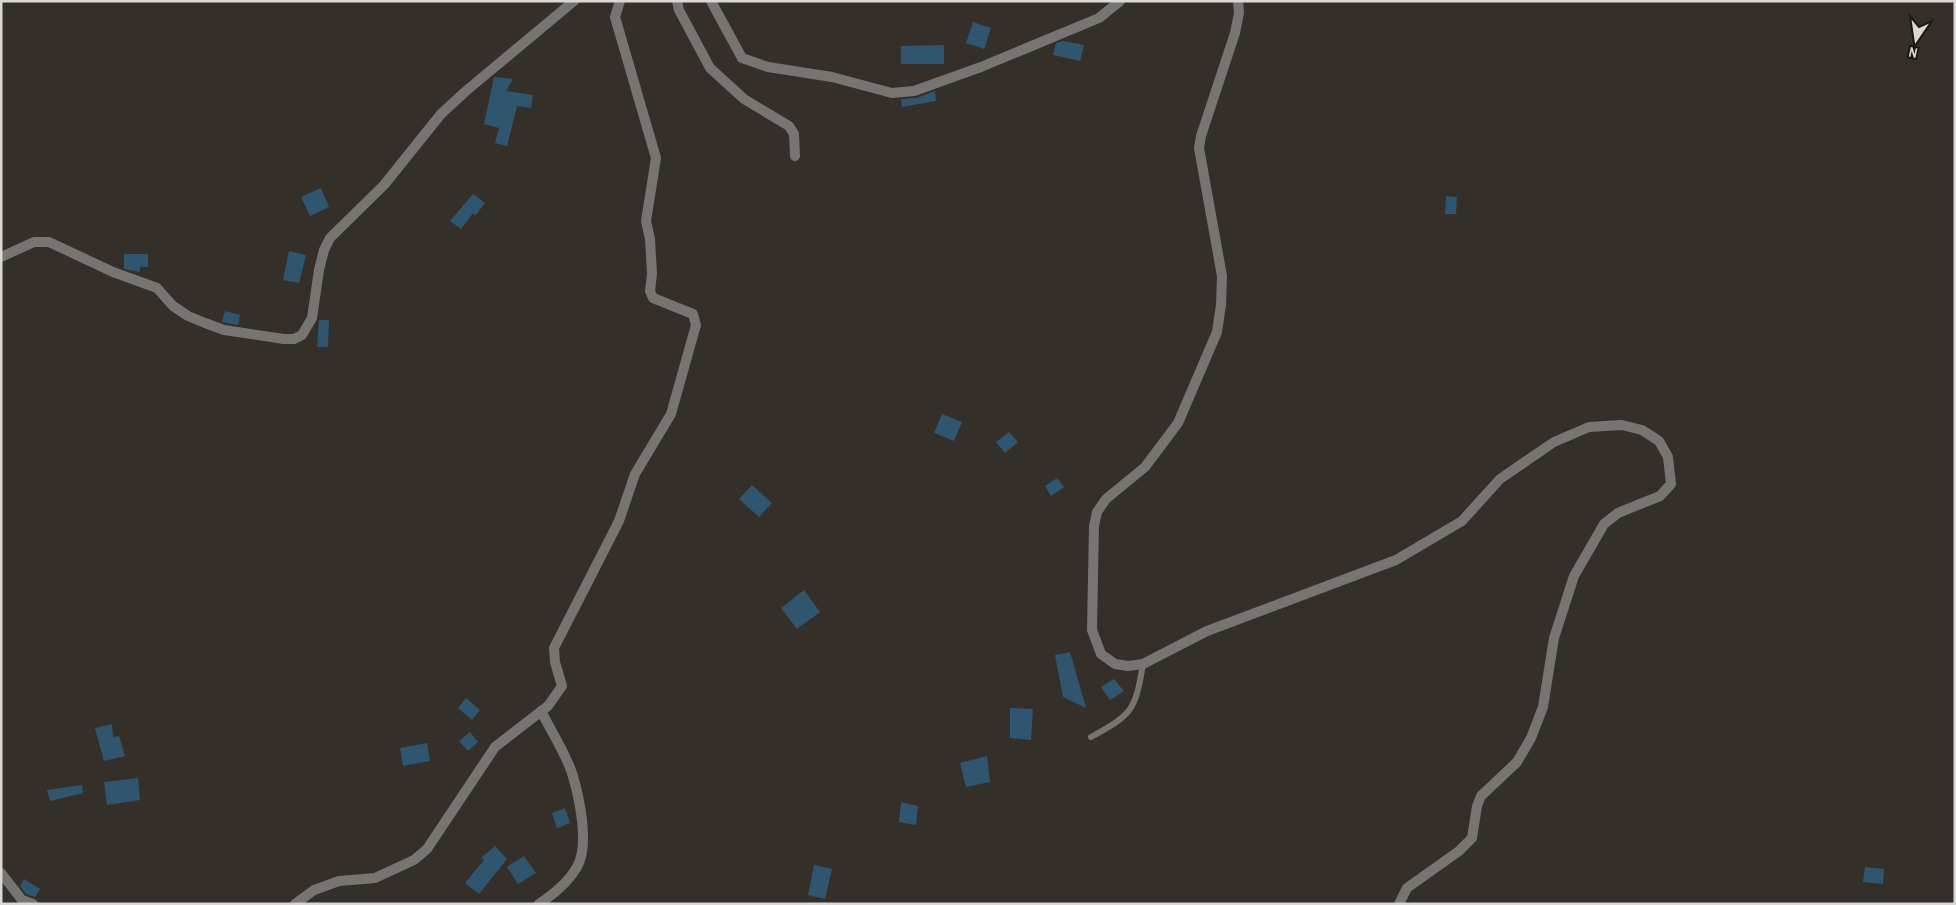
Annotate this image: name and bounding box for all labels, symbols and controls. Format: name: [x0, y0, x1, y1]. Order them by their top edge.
north arrow: [1891, 15, 1941, 65]
text: N: [1907, 43, 1919, 62]

